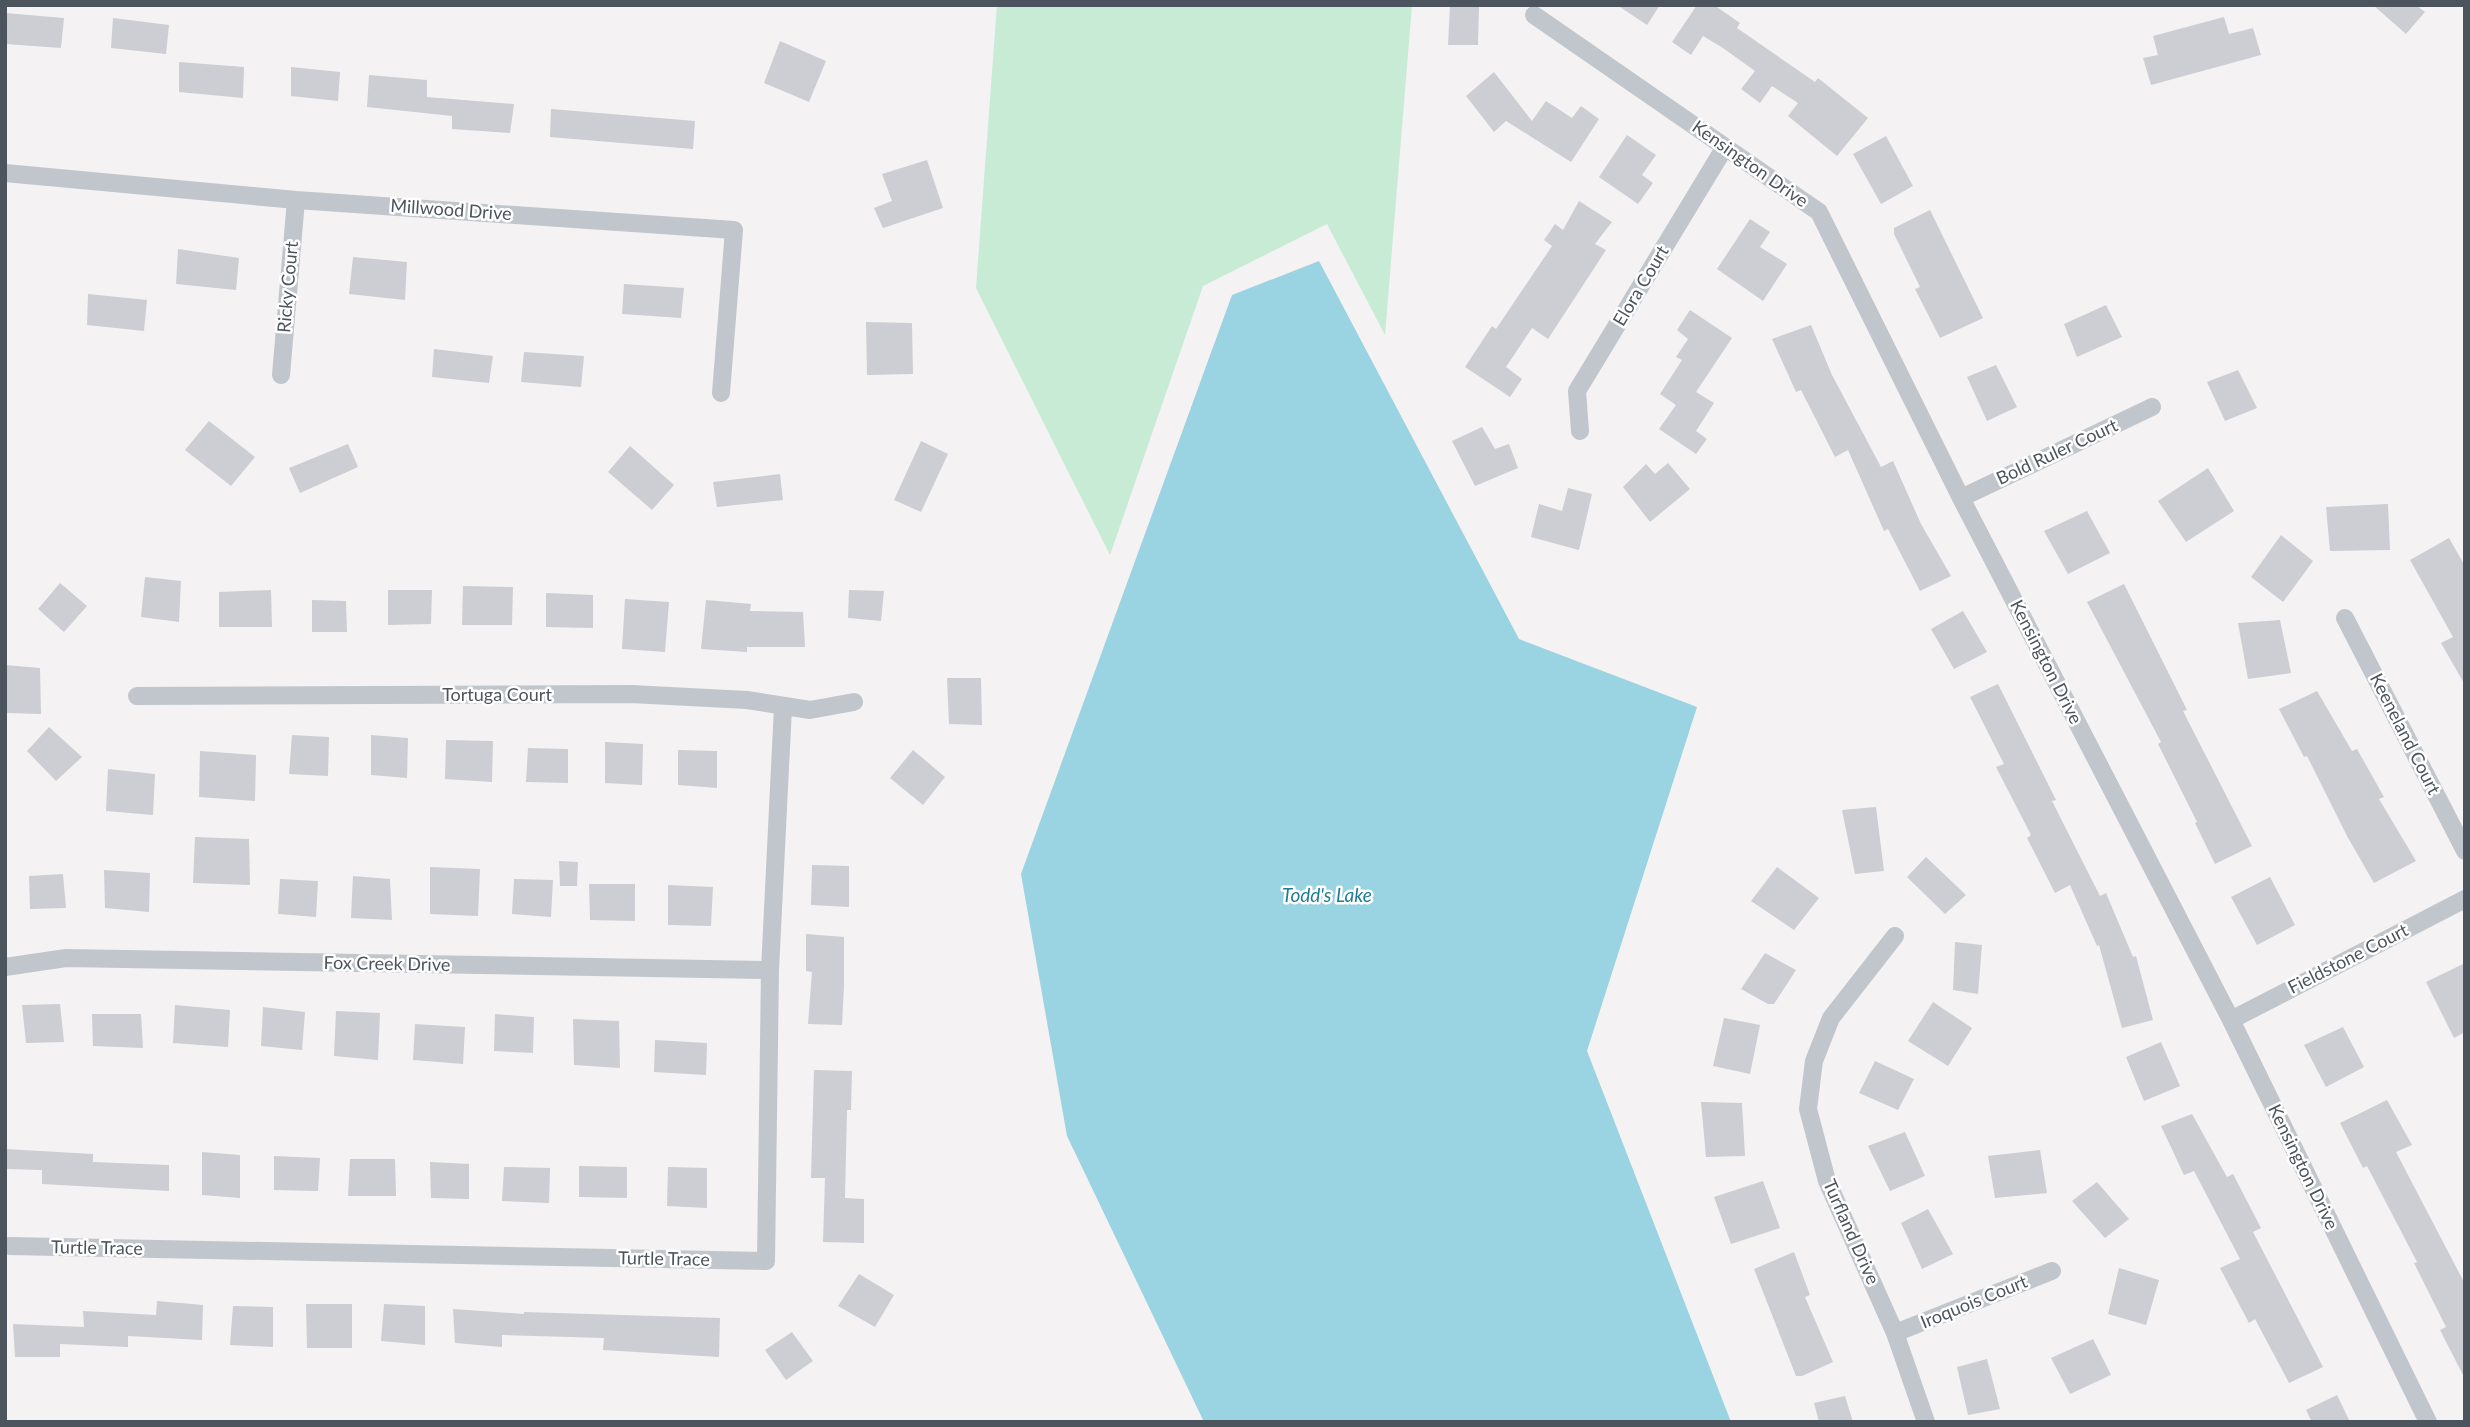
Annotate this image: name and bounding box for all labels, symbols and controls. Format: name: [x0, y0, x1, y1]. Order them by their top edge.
street label: Kensington Drive: [1688, 115, 1813, 211]
street label: Millwood Drive: [390, 194, 512, 224]
street label: Ricky Court: [272, 240, 302, 334]
street label: Elora Court: [1608, 241, 1673, 330]
street label: Bold Ruler Court: [1992, 413, 2121, 489]
street label: Kensington Drive: [2006, 596, 2088, 727]
street label: Keeneland Court: [2366, 669, 2446, 798]
street label: Tortuga Court: [442, 683, 552, 705]
water label: Todd's Lake: [1282, 883, 1372, 906]
street label: Fieldstone Court: [2284, 918, 2412, 998]
street label: Fox Creek Drive: [324, 951, 451, 975]
street label: Kensington Drive: [2264, 1100, 2344, 1233]
street label: Turfland Drive: [1819, 1176, 1885, 1287]
street label: Turtle Trace: [51, 1235, 143, 1259]
street label: Turtle Trace: [618, 1246, 710, 1270]
street label: Iroquois Court: [1917, 1269, 2031, 1333]

